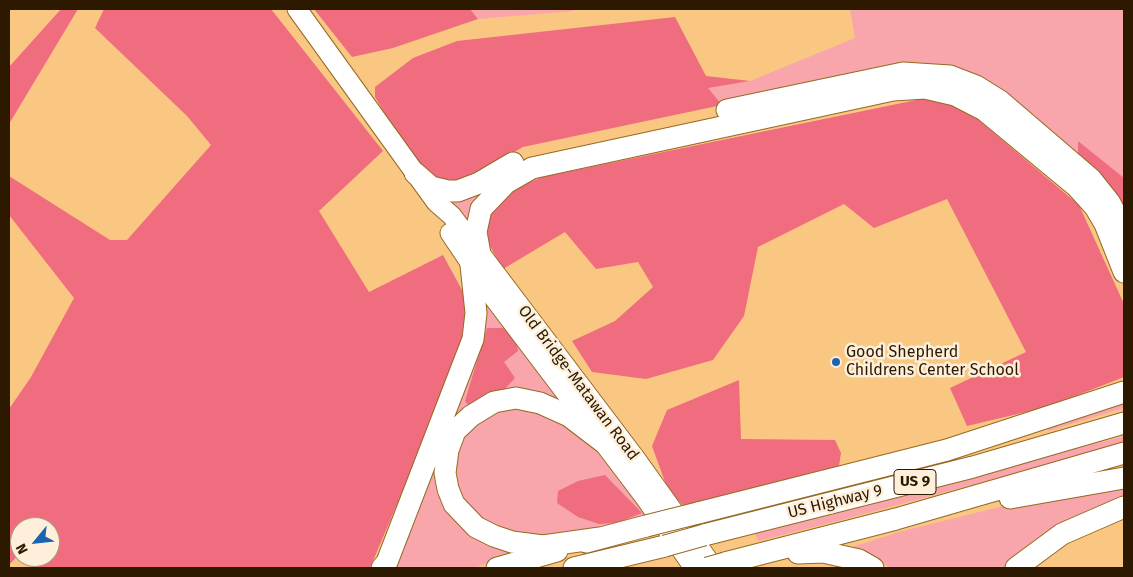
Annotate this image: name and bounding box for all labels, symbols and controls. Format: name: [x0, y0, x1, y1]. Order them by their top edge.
street label: Old Bridge-Matawan Road: [514, 302, 642, 464]
place label: Good Shepherd Childrens Center School: [846, 343, 1019, 381]
marker: Good Shepherd Childrens Center School: [830, 356, 842, 368]
road number: US 9: [894, 470, 936, 494]
street label: US Highway 9: [786, 481, 884, 523]
north arrow: [10, 517, 60, 567]
text: N: [13, 541, 32, 557]

